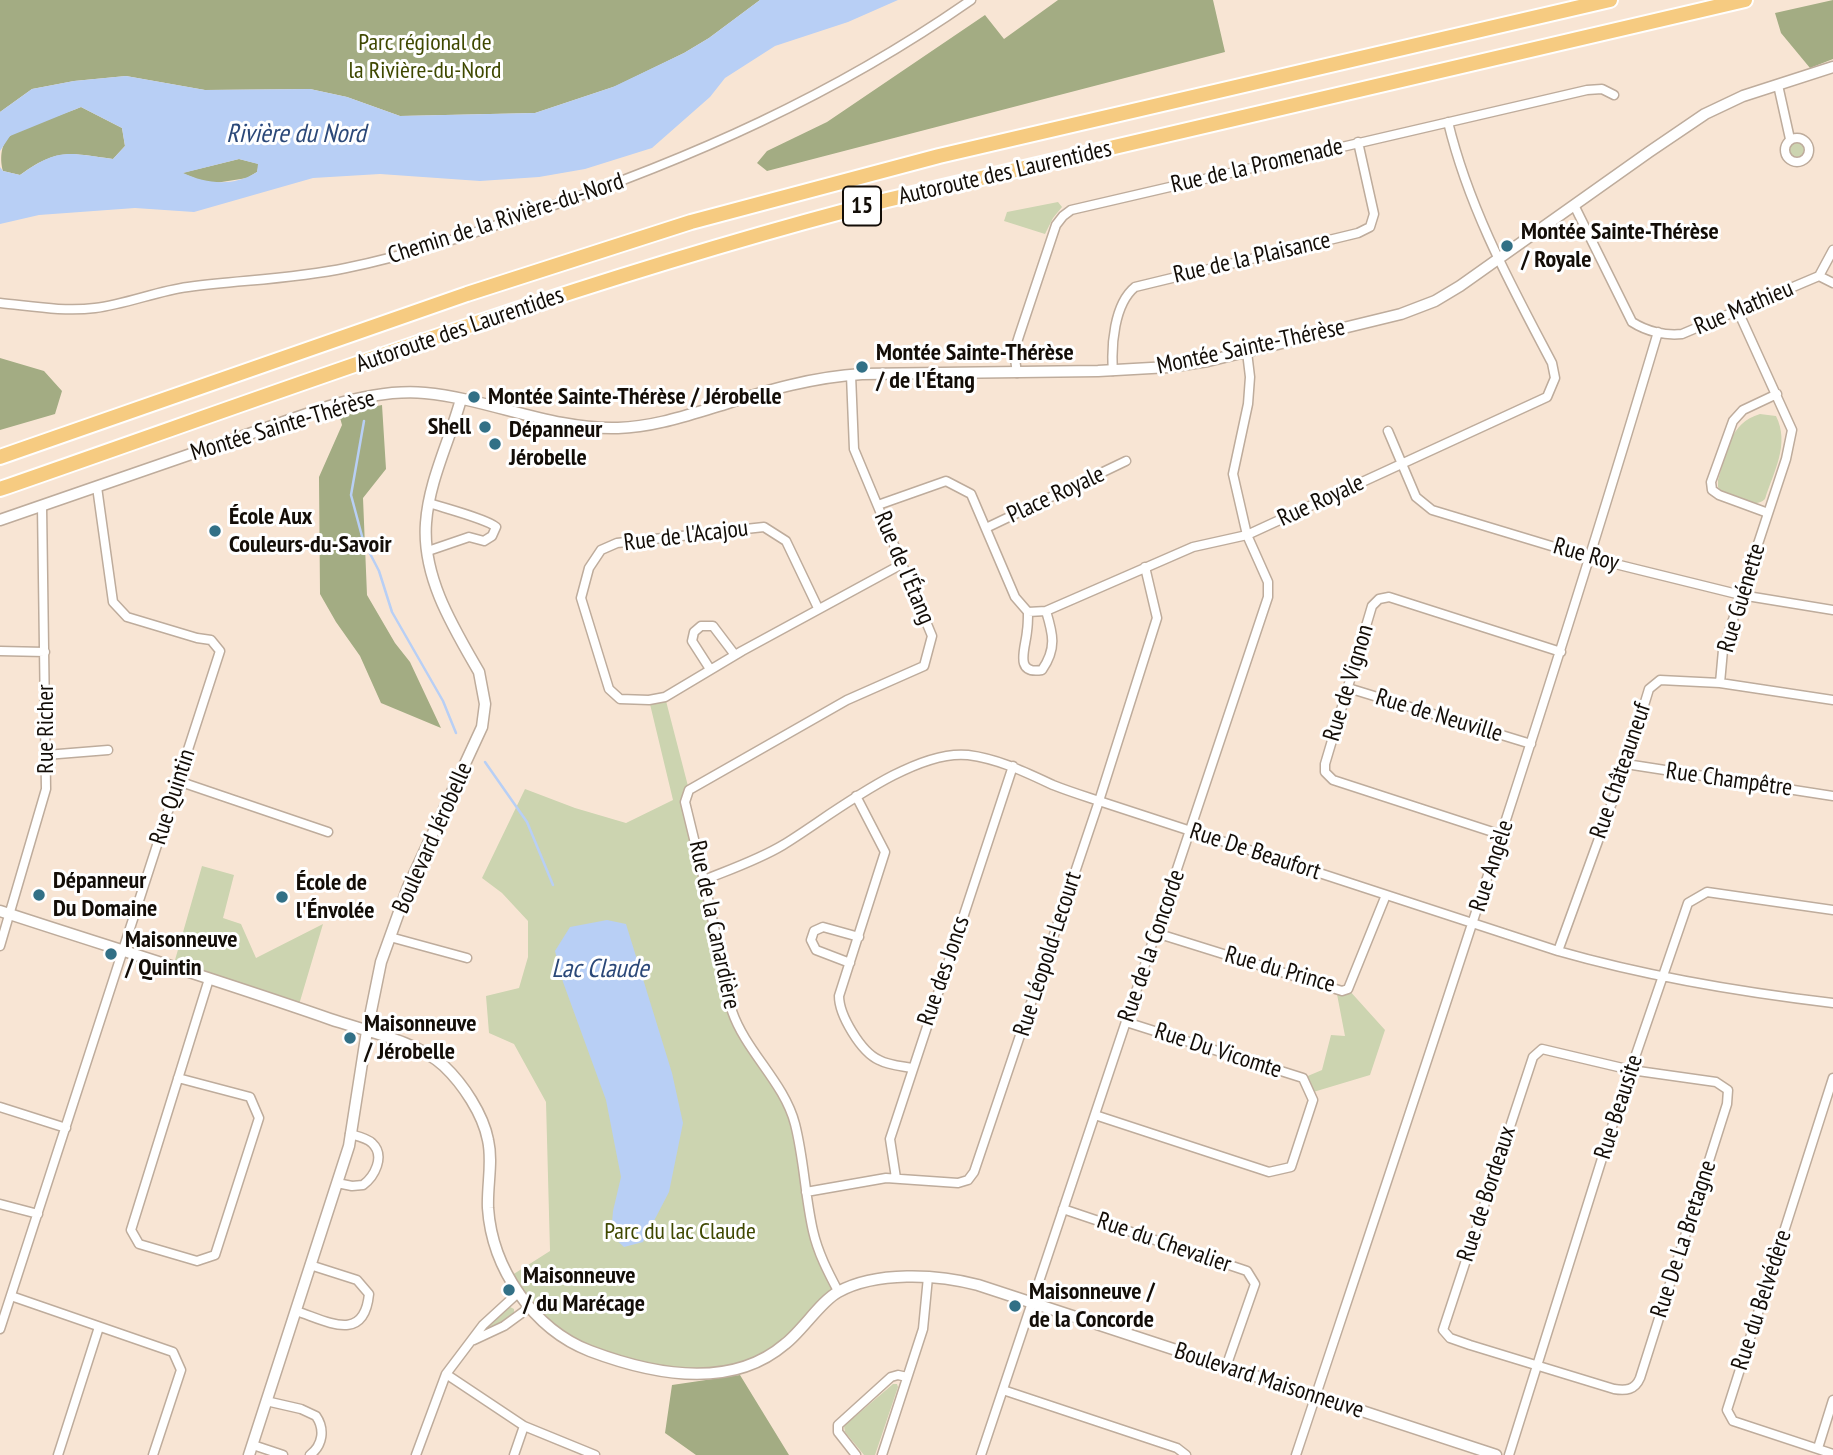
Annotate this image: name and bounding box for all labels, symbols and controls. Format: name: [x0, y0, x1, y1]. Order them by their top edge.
park label: Parc régional de la Rivière-du-Nord: [349, 29, 501, 85]
water label: Rivière du Nord: [226, 119, 366, 151]
street label: Rue de la Promenade: [1168, 132, 1346, 200]
street label: Autoroute des Laurentides: [896, 134, 1114, 212]
street label: Chemin de la Rivière-du-Nord: [384, 167, 628, 271]
road number: 15: [843, 186, 881, 226]
place label: Montée Sainte-Thérèse / Royale: [1521, 218, 1719, 274]
street label: Rue de la Plaisance: [1171, 226, 1333, 290]
marker: Montée Sainte-Thérèse / Royale: [1499, 238, 1515, 254]
street label: Rue Mathieu: [1690, 274, 1798, 342]
street label: Autoroute des Laurentides: [352, 281, 568, 379]
street label: Montée Sainte-Thérèse: [1154, 313, 1348, 381]
place label: Montée Sainte-Thérèse / de l'Étang: [876, 339, 1074, 395]
marker: Montée Sainte-Thérèse / de l'Étang: [854, 359, 870, 375]
place label: Montée Sainte-Thérèse / Jérobelle: [488, 383, 782, 411]
street label: Montée Sainte-Thérèse: [187, 384, 379, 468]
marker: Montée Sainte-Thérèse / Jérobelle: [466, 389, 482, 405]
place label: Shell: [428, 413, 471, 441]
place label: Dépanneur Jérobelle: [509, 416, 602, 472]
marker: Shell: [477, 419, 493, 435]
marker: Dépanneur Jérobelle: [487, 436, 503, 452]
street label: Place Royale: [1003, 460, 1109, 530]
street label: Rue Royale: [1273, 469, 1369, 533]
place label: École Aux Couleurs-du-Savoir: [229, 503, 392, 559]
street label: Rue de l'Étang: [867, 507, 941, 629]
street label: Rue de l'Acajou: [622, 514, 750, 558]
marker: École Aux Couleurs-du-Savoir: [207, 523, 223, 539]
street label: Rue Roy: [1550, 532, 1622, 578]
street label: Rue Guénette: [1712, 540, 1772, 656]
street label: Rue de Vignon: [1318, 621, 1380, 745]
street label: Rue de Neuville: [1372, 683, 1506, 749]
street label: Rue Richer: [32, 684, 60, 774]
street label: Rue Châteauneuf: [1584, 699, 1658, 843]
street label: Rue Quintin: [144, 746, 202, 848]
street label: Rue Champêtre: [1664, 757, 1794, 803]
street label: Boulevard Jérobelle: [387, 758, 479, 918]
street label: Rue De Beaufort: [1186, 817, 1324, 887]
street label: Rue Angèle: [1464, 817, 1520, 915]
street label: Rue de la Canardière: [682, 838, 746, 1012]
street label: Rue de la Concorde: [1112, 866, 1192, 1026]
place label: Dépanneur Du Domaine: [53, 867, 157, 923]
street label: Rue Léopold-Lecourt: [1008, 868, 1088, 1040]
place label: École de l'Énvolée: [296, 869, 375, 925]
marker: Dépanneur Du Domaine: [31, 887, 47, 903]
marker: École de l'Énvolée: [274, 889, 290, 905]
street label: Rue des Joncs: [912, 913, 976, 1029]
place label: Maisonneuve / Quintin: [125, 926, 238, 982]
street label: Rue du Prince: [1222, 941, 1338, 999]
marker: Maisonneuve / Quintin: [103, 946, 119, 962]
water label: Lac Claude: [551, 954, 649, 986]
place label: Maisonneuve / Jérobelle: [364, 1010, 477, 1066]
street label: Rue Du Vicomte: [1151, 1017, 1285, 1085]
marker: Maisonneuve / Jérobelle: [342, 1030, 358, 1046]
street label: Rue Beausite: [1589, 1051, 1649, 1163]
street label: Rue de Bordeaux: [1452, 1123, 1522, 1265]
street label: Rue De La Bretagne: [1645, 1157, 1723, 1321]
street label: Rue du Chevalier: [1093, 1207, 1235, 1279]
park label: Parc du lac Claude: [604, 1218, 756, 1246]
street label: Rue du Belvédère: [1726, 1226, 1798, 1374]
place label: Maisonneuve / du Marécage: [523, 1262, 645, 1318]
place label: Maisonneuve / de la Concorde: [1029, 1278, 1155, 1334]
marker: Maisonneuve / du Marécage: [501, 1282, 517, 1298]
marker: Maisonneuve / de la Concorde: [1007, 1298, 1023, 1314]
street label: Boulevard Maisonneuve: [1171, 1337, 1367, 1425]

